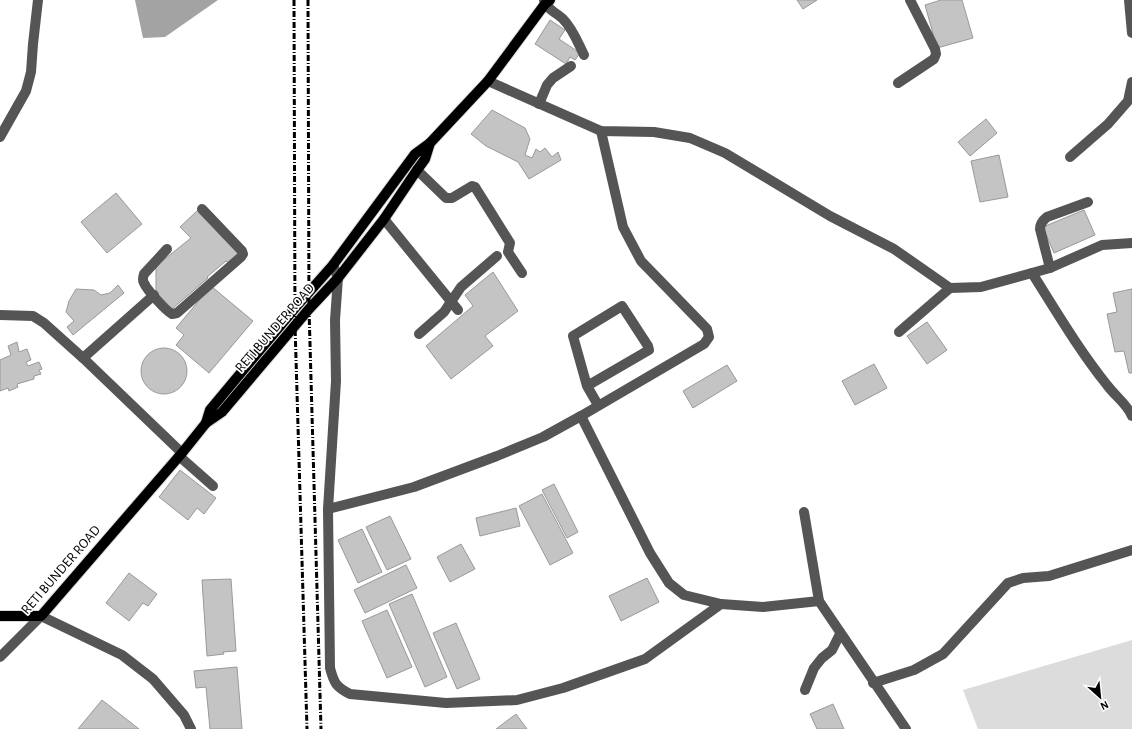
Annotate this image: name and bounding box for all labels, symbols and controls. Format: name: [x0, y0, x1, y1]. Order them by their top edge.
street label: RETI BUNDER ROAD: [233, 281, 317, 375]
street label: RETI BUNDER ROAD: [19, 523, 103, 617]
north arrow: [1080, 677, 1120, 717]
text: N: [1098, 699, 1110, 712]

